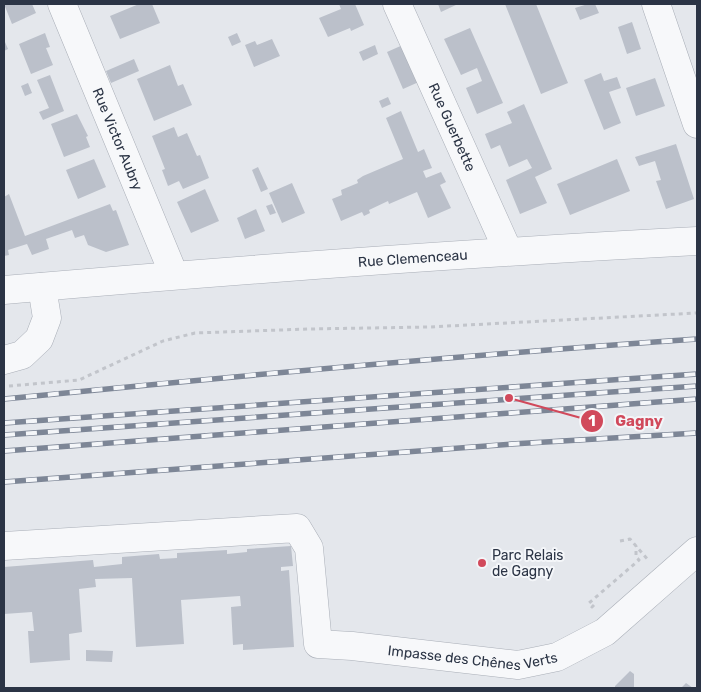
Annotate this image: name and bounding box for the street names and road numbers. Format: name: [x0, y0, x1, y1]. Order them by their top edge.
street label: Rue Guerbette: [425, 81, 479, 174]
street label: Rue Victor Aubry: [89, 85, 146, 193]
street label: Rue Clemenceau: [357, 247, 468, 271]
street label: Impasse des Chênes Verts: [387, 642, 559, 674]

